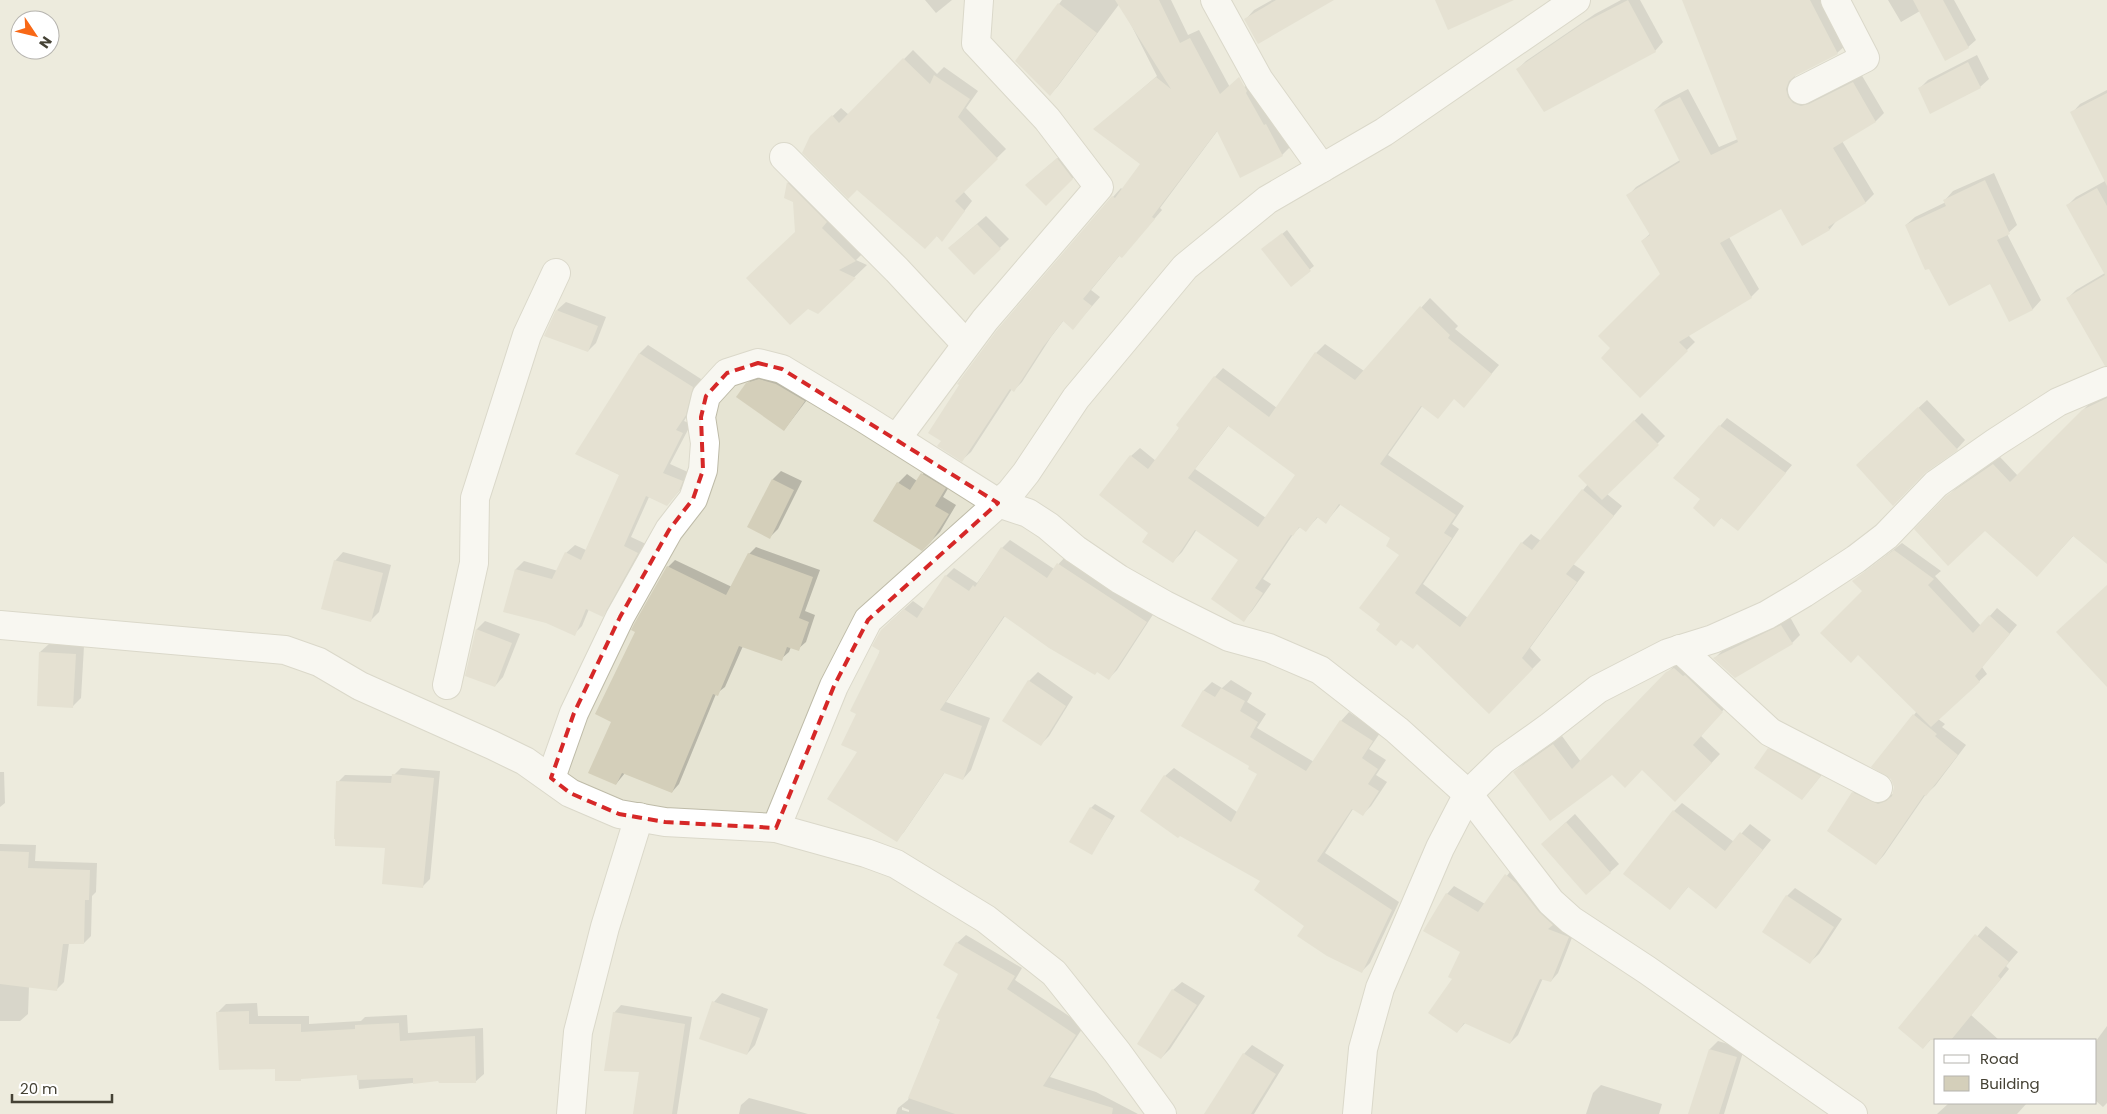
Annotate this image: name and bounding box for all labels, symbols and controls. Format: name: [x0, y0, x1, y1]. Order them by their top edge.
north arrow: [10, 10, 60, 60]
text: N: [34, 32, 57, 53]
legend: [1934, 1039, 2097, 1104]
text: Road: [1980, 1048, 2019, 1069]
scale bar: [12, 1072, 112, 1104]
text: Building: [1980, 1073, 2040, 1094]
text: 20 m: [20, 1078, 58, 1099]

